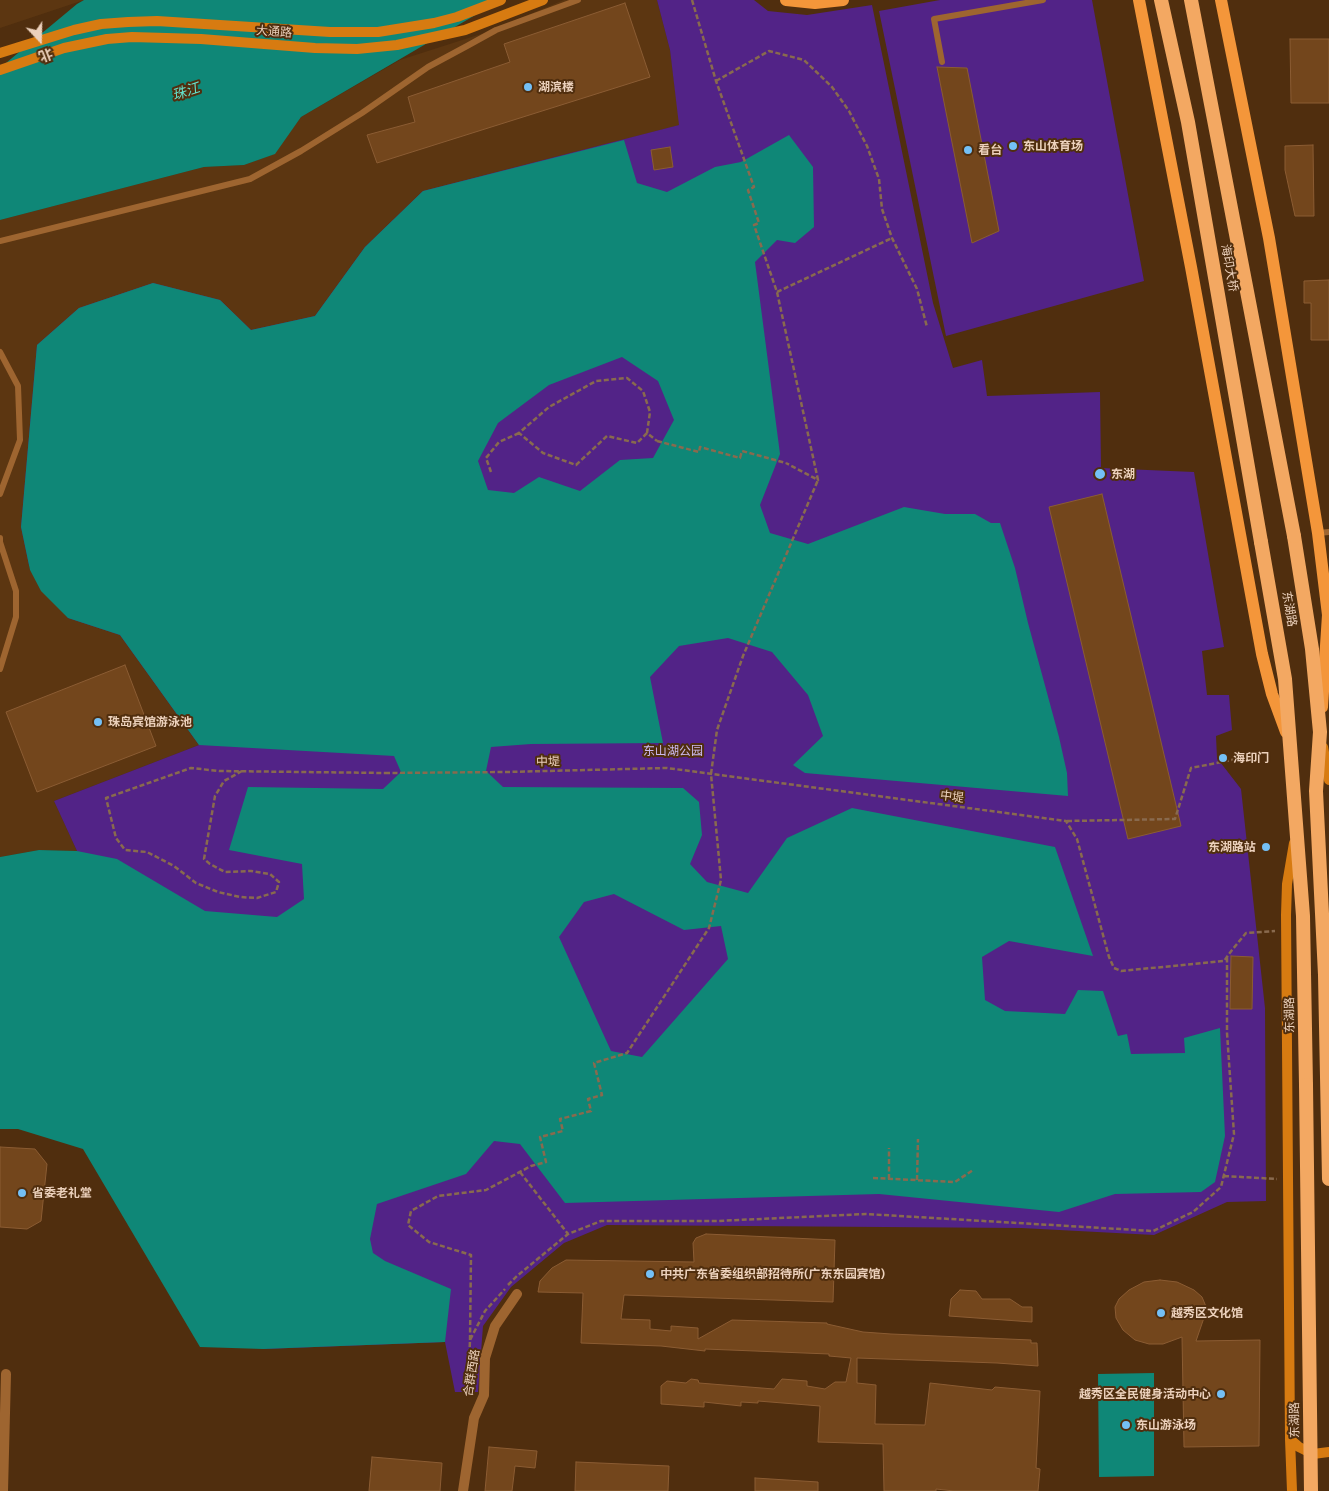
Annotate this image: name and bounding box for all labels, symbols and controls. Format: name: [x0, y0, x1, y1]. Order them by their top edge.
north arrow: [15, 15, 65, 65]
street label: 大通路: [256, 24, 292, 40]
text: 北: [36, 44, 55, 65]
water label: 珠江: [170, 80, 202, 104]
place label: 湖滨楼: [538, 80, 574, 94]
marker: 湖滨楼: [522, 81, 534, 93]
place label: 东山体育场: [1023, 139, 1083, 153]
marker: 东山体育场: [1007, 140, 1019, 152]
place label: 看台: [978, 143, 1002, 157]
marker: 看台: [962, 144, 974, 156]
street label: 海印大桥: [1218, 243, 1240, 293]
marker: 东湖: [1093, 467, 1107, 481]
place label: 东湖: [1111, 467, 1135, 481]
street label: 东湖路: [1279, 590, 1299, 628]
place label: 珠岛宾馆游泳池: [108, 715, 192, 729]
marker: 珠岛宾馆游泳池: [92, 716, 104, 728]
park label: 东山湖公园: [643, 744, 703, 758]
place label: 海印门: [1233, 751, 1269, 765]
marker: 海印门: [1217, 752, 1229, 764]
street label: 中堤: [536, 755, 560, 769]
street label: 中堤: [939, 788, 965, 806]
place label: 东湖路站: [1208, 840, 1256, 854]
marker: 东湖路站: [1260, 841, 1272, 853]
street label: 东湖路: [1282, 997, 1298, 1033]
place label: 省委老礼堂: [32, 1186, 92, 1200]
marker: 省委老礼堂: [16, 1187, 28, 1199]
place label: 中共广东省委组织部招待所(广东东园宾馆): [660, 1267, 885, 1281]
marker: 中共广东省委组织部招待所(广东东园宾馆): [644, 1268, 656, 1280]
place label: 越秀区文化馆: [1171, 1306, 1243, 1320]
marker: 越秀区文化馆: [1155, 1307, 1167, 1319]
street label: 合群西路: [461, 1348, 483, 1398]
place label: 越秀区全民健身活动中心: [1079, 1387, 1211, 1401]
marker: 越秀区全民健身活动中心: [1215, 1388, 1227, 1400]
street label: 东湖路: [1287, 1402, 1303, 1438]
place label: 东山游泳场: [1136, 1418, 1196, 1432]
marker: 东山游泳场: [1120, 1419, 1132, 1431]

